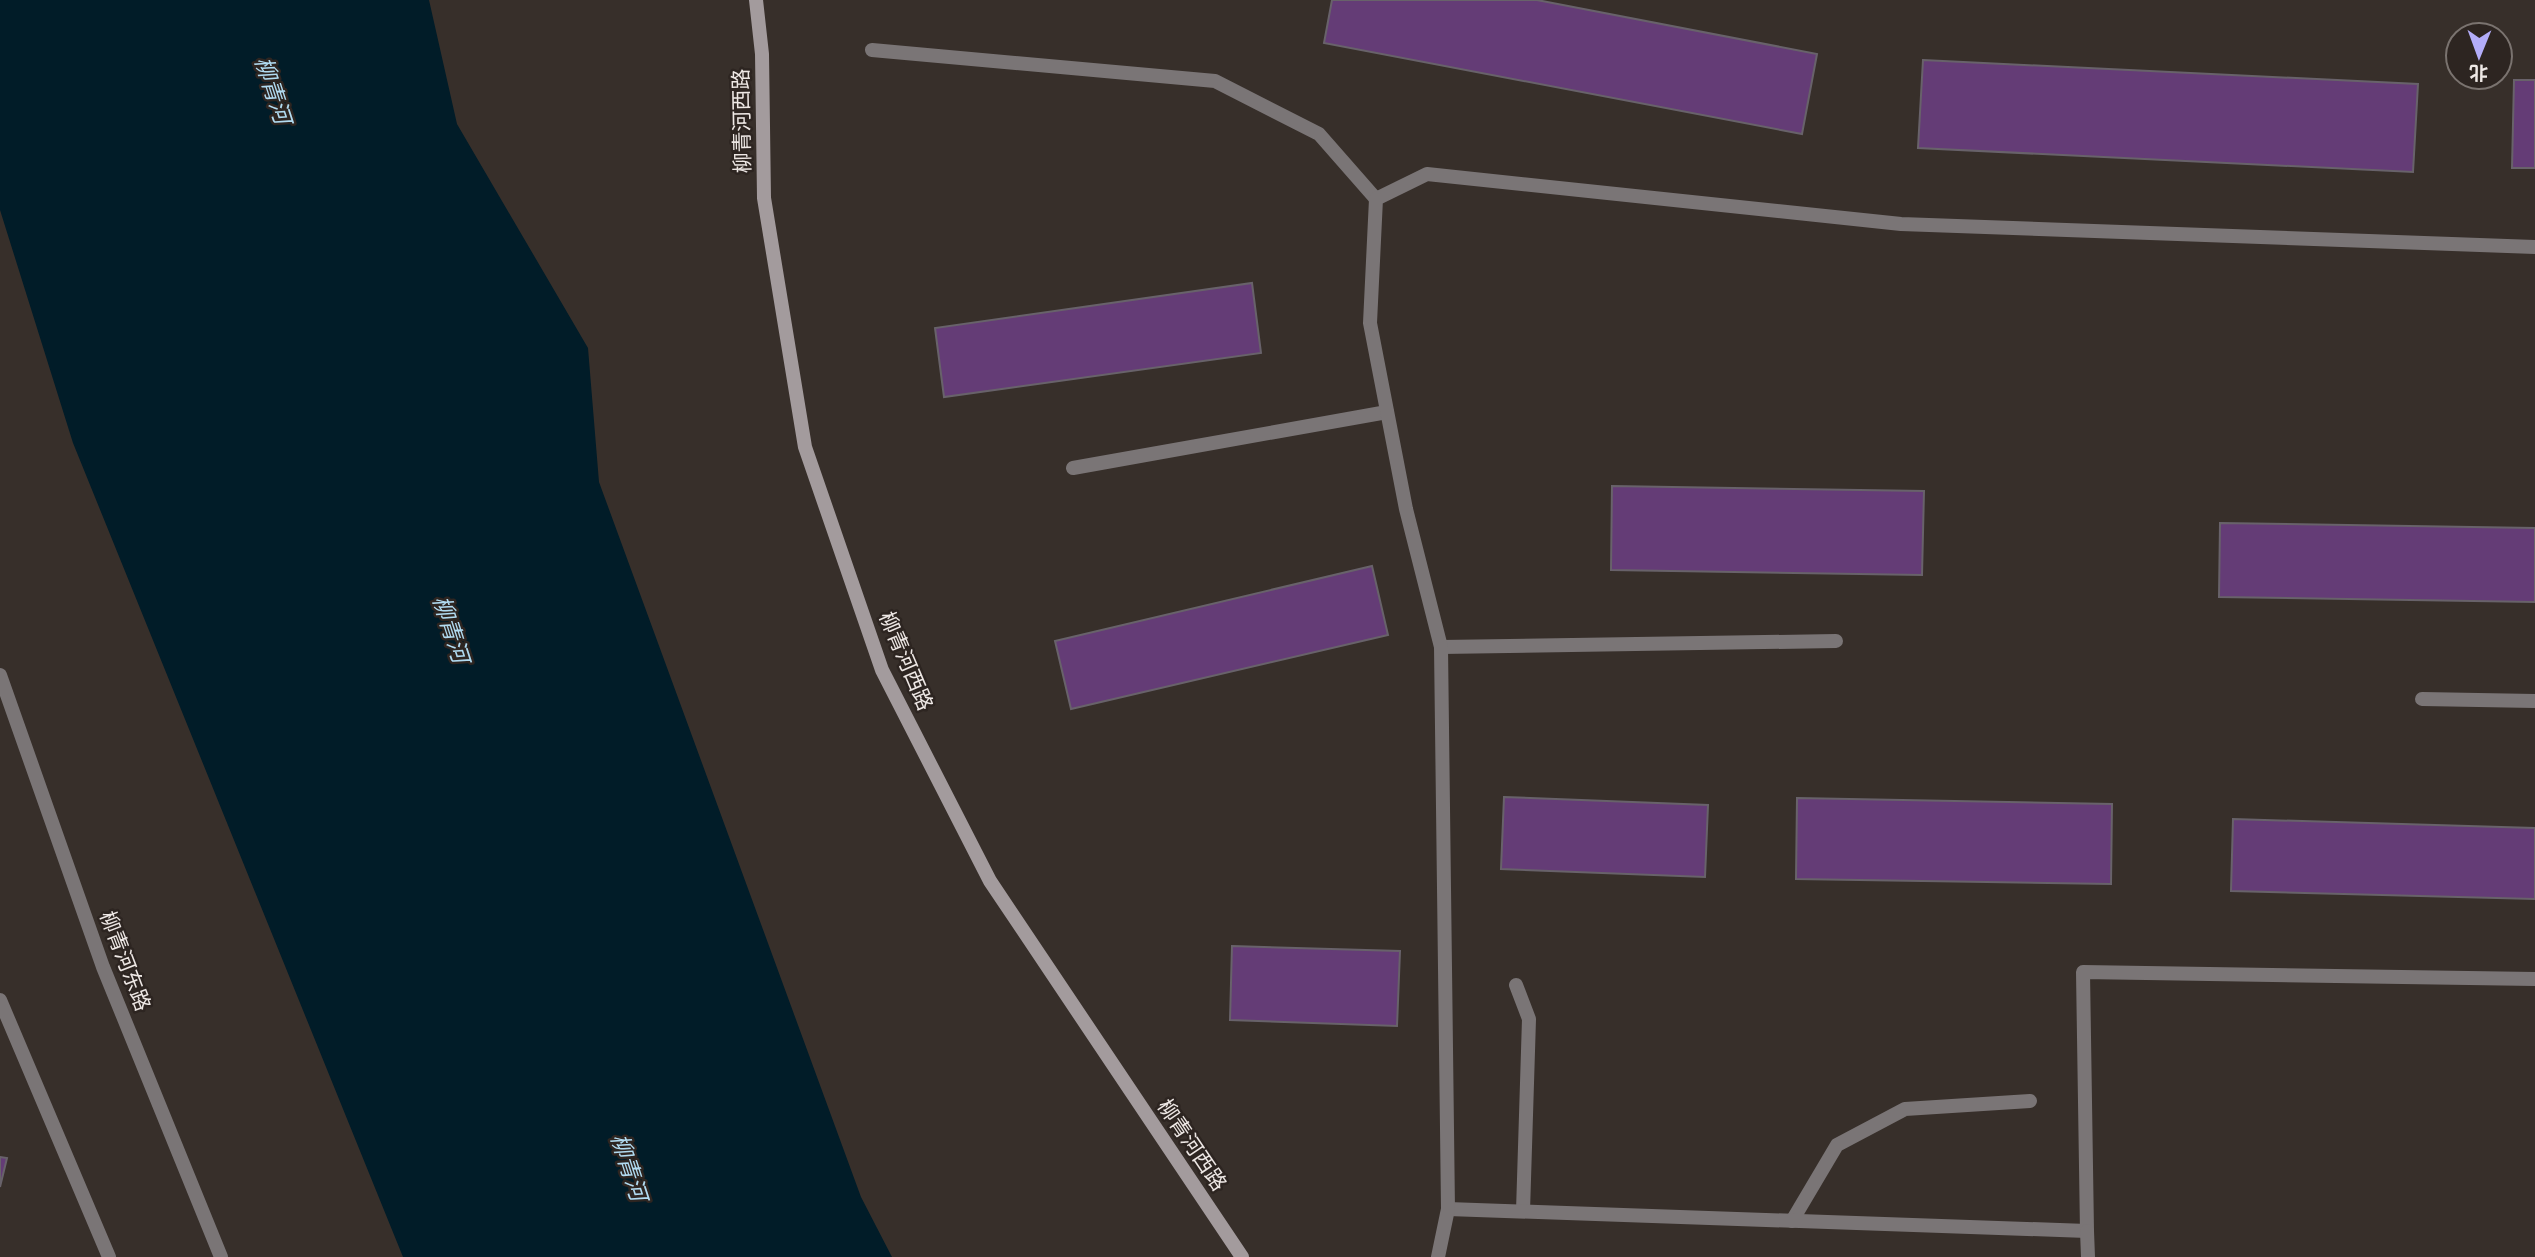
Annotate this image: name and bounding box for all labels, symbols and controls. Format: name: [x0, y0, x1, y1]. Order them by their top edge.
north arrow: [2444, 21, 2514, 91]
water label: 柳青河: [249, 52, 300, 131]
text: 北: [2469, 61, 2488, 85]
street label: 柳青河西路: [726, 68, 756, 174]
water label: 柳青河: [427, 591, 478, 670]
street label: 柳青河西路: [874, 607, 940, 714]
street label: 柳青河东路: [94, 907, 158, 1015]
street label: 柳青河西路: [1152, 1093, 1234, 1196]
water label: 柳青河: [605, 1129, 656, 1208]

